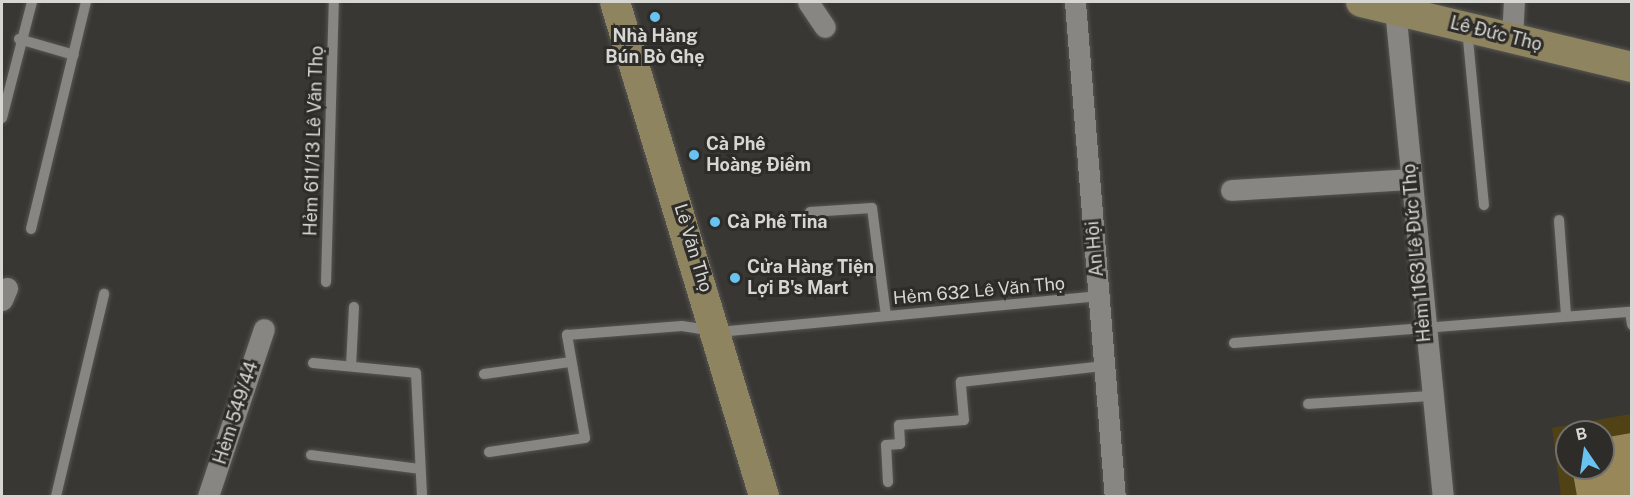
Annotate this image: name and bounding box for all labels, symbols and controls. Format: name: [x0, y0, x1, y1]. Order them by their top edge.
marker: Nhà Hàng Bún Bò Ghẹ: [648, 10, 662, 24]
street label: Lê Đức Thọ: [1448, 12, 1544, 56]
place label: Nhà Hàng Bún Bò Ghẹ: [605, 26, 705, 68]
street label: Hẻm 611/13 Lê Văn Thọ: [300, 45, 328, 237]
place label: Cà Phê Hoàng Điềm: [706, 134, 811, 176]
marker: Cà Phê Hoàng Điềm: [687, 148, 701, 162]
street label: Hẻm 1163 Lê Đức Thọ: [1398, 163, 1436, 343]
street label: Lê Văn Thọ: [669, 201, 717, 295]
place label: Cà Phê Tina: [727, 211, 828, 233]
marker: Cà Phê Tina: [708, 215, 722, 229]
street label: An Hội: [1082, 220, 1108, 278]
place label: Cửa Hàng Tiện Lợi B's Mart: [747, 257, 874, 300]
marker: Cửa Hàng Tiện Lợi B's Mart: [728, 271, 742, 285]
street label: Hẻm 632 Lê Văn Thọ: [892, 273, 1066, 309]
street label: Hẻm 549/44: [209, 359, 263, 467]
north arrow: [1555, 420, 1615, 480]
text: B: [1574, 423, 1589, 444]

